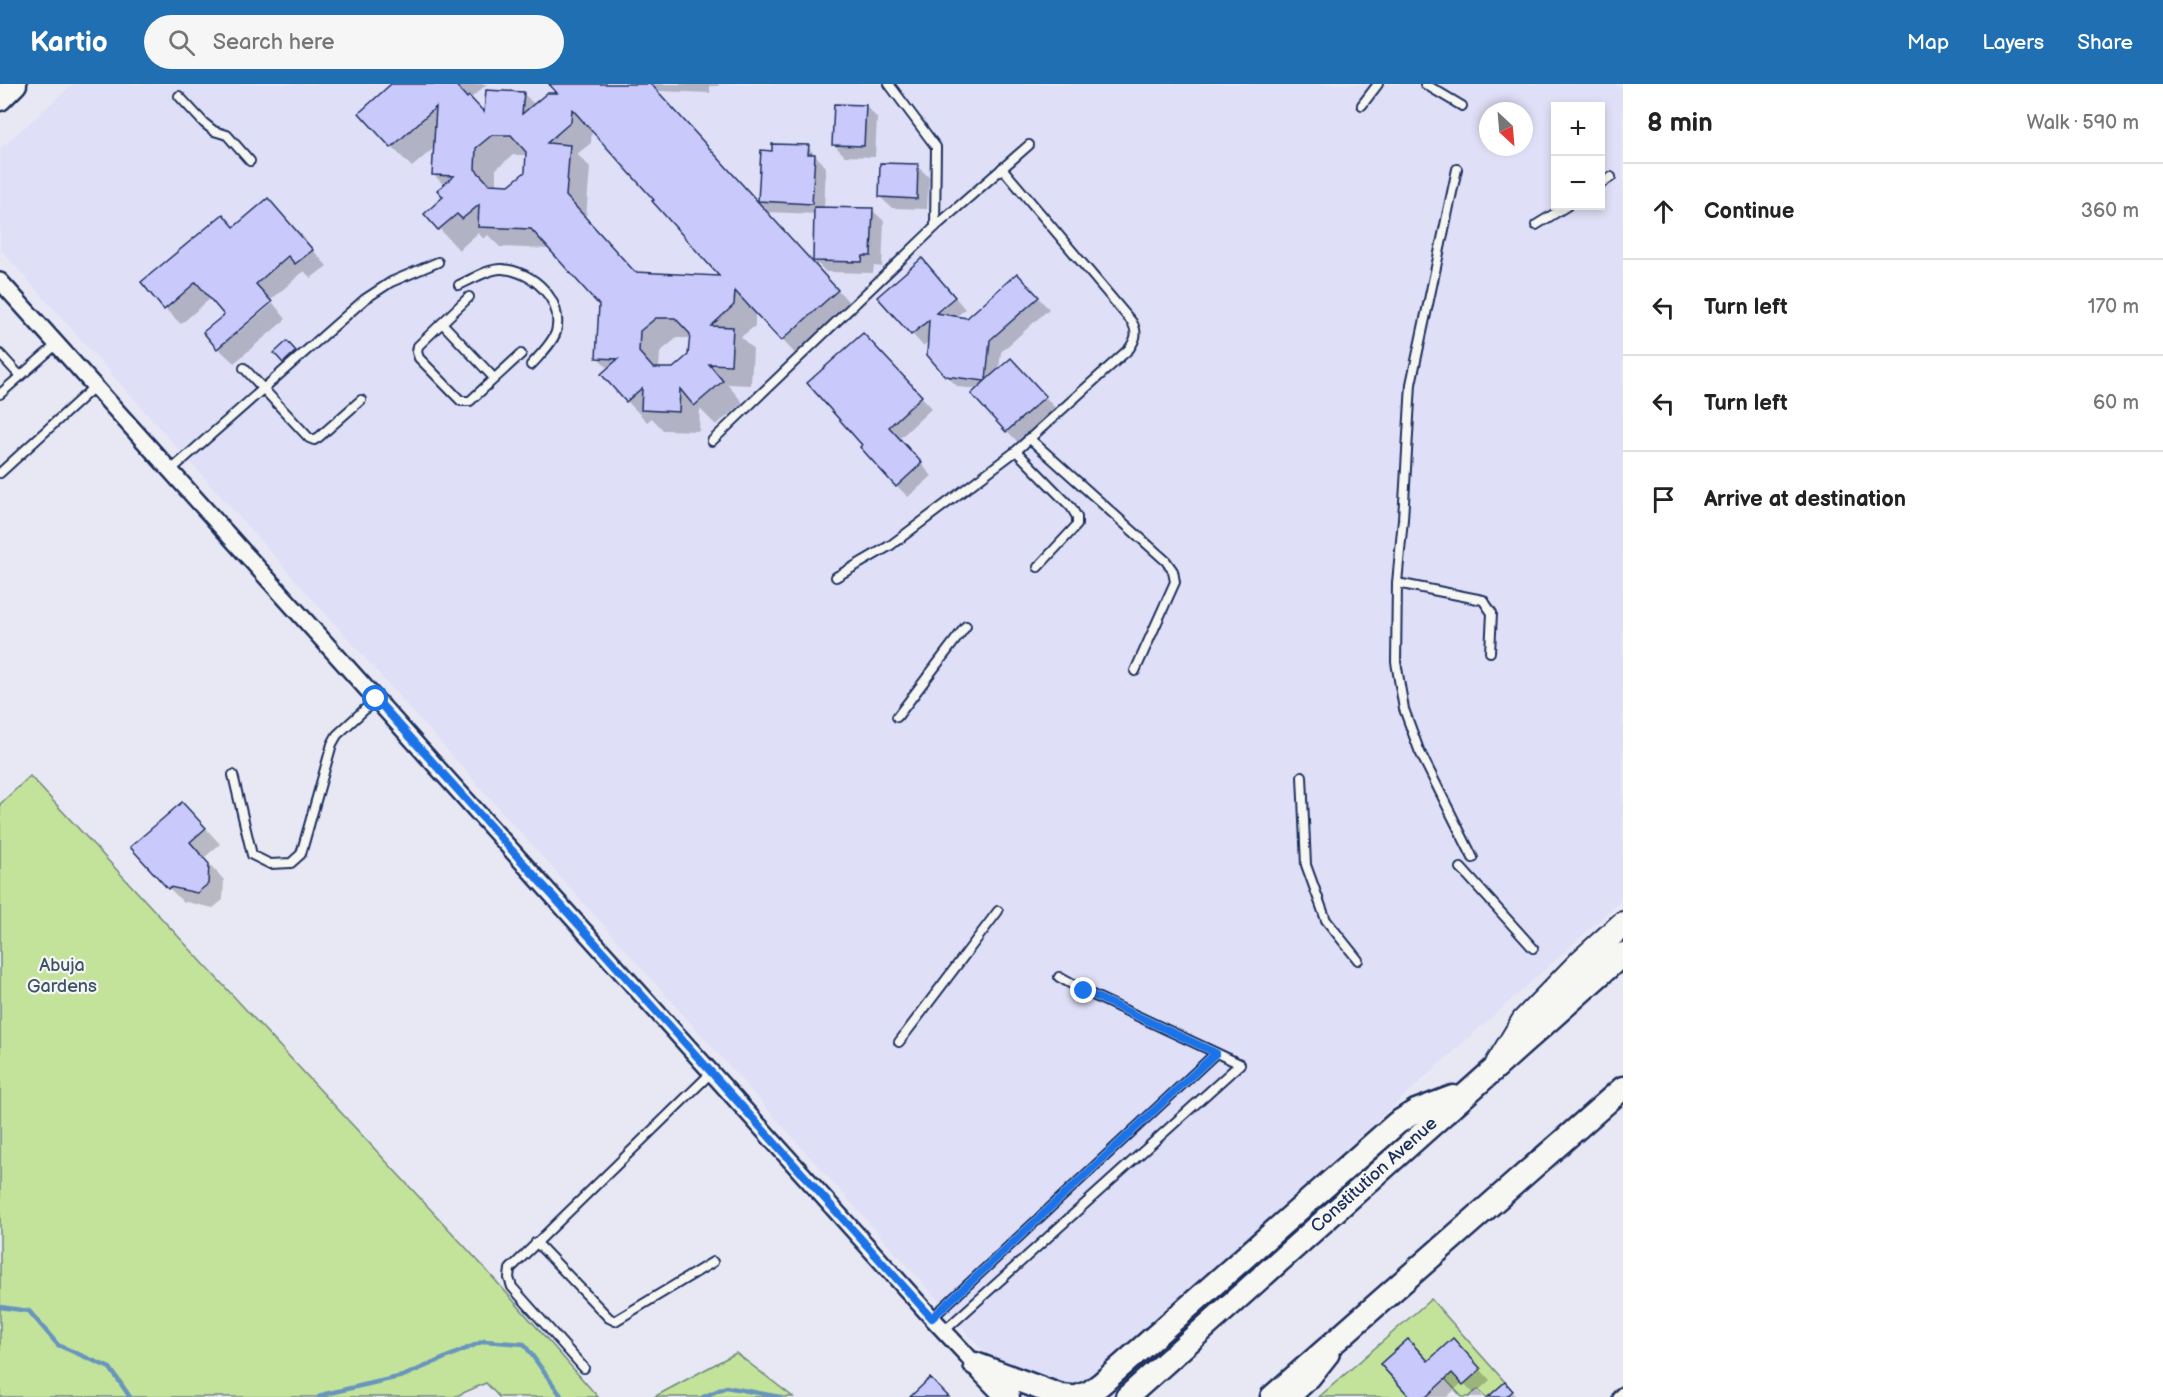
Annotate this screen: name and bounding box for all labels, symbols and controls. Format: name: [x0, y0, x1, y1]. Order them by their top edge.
search box: [144, 15, 564, 69]
text: Kartio: [30, 26, 108, 59]
icon: search: [165, 26, 198, 59]
text: Search here: [213, 29, 335, 56]
text: Map: [1907, 30, 1949, 55]
text: Layers: [1982, 30, 2044, 55]
text: Share: [2077, 30, 2133, 55]
north arrow: [1479, 102, 1533, 156]
map controls: [1551, 102, 1605, 210]
button: +: [1551, 102, 1605, 156]
text: 8 min: [1647, 108, 1713, 139]
text: Walk · 590 m: [2027, 111, 2139, 135]
button: −: [1551, 156, 1605, 210]
icon: ahead: [1647, 195, 1680, 228]
text: Continue: [1704, 198, 1794, 225]
text: 360 m: [2081, 199, 2139, 223]
icon: left: [1647, 291, 1680, 324]
text: Turn left: [1704, 294, 1788, 321]
text: 170 m: [2088, 295, 2139, 319]
icon: left: [1647, 387, 1680, 420]
text: Turn left: [1704, 390, 1788, 417]
text: 60 m: [2093, 391, 2139, 415]
icon: arrive: [1647, 483, 1680, 516]
text: Arrive at destination: [1704, 486, 1906, 513]
route start: [362, 685, 388, 711]
park label: Abuja Gardens: [27, 955, 97, 997]
route end: [1070, 977, 1096, 1003]
street label: Constitution Avenue: [1307, 1113, 1442, 1237]

